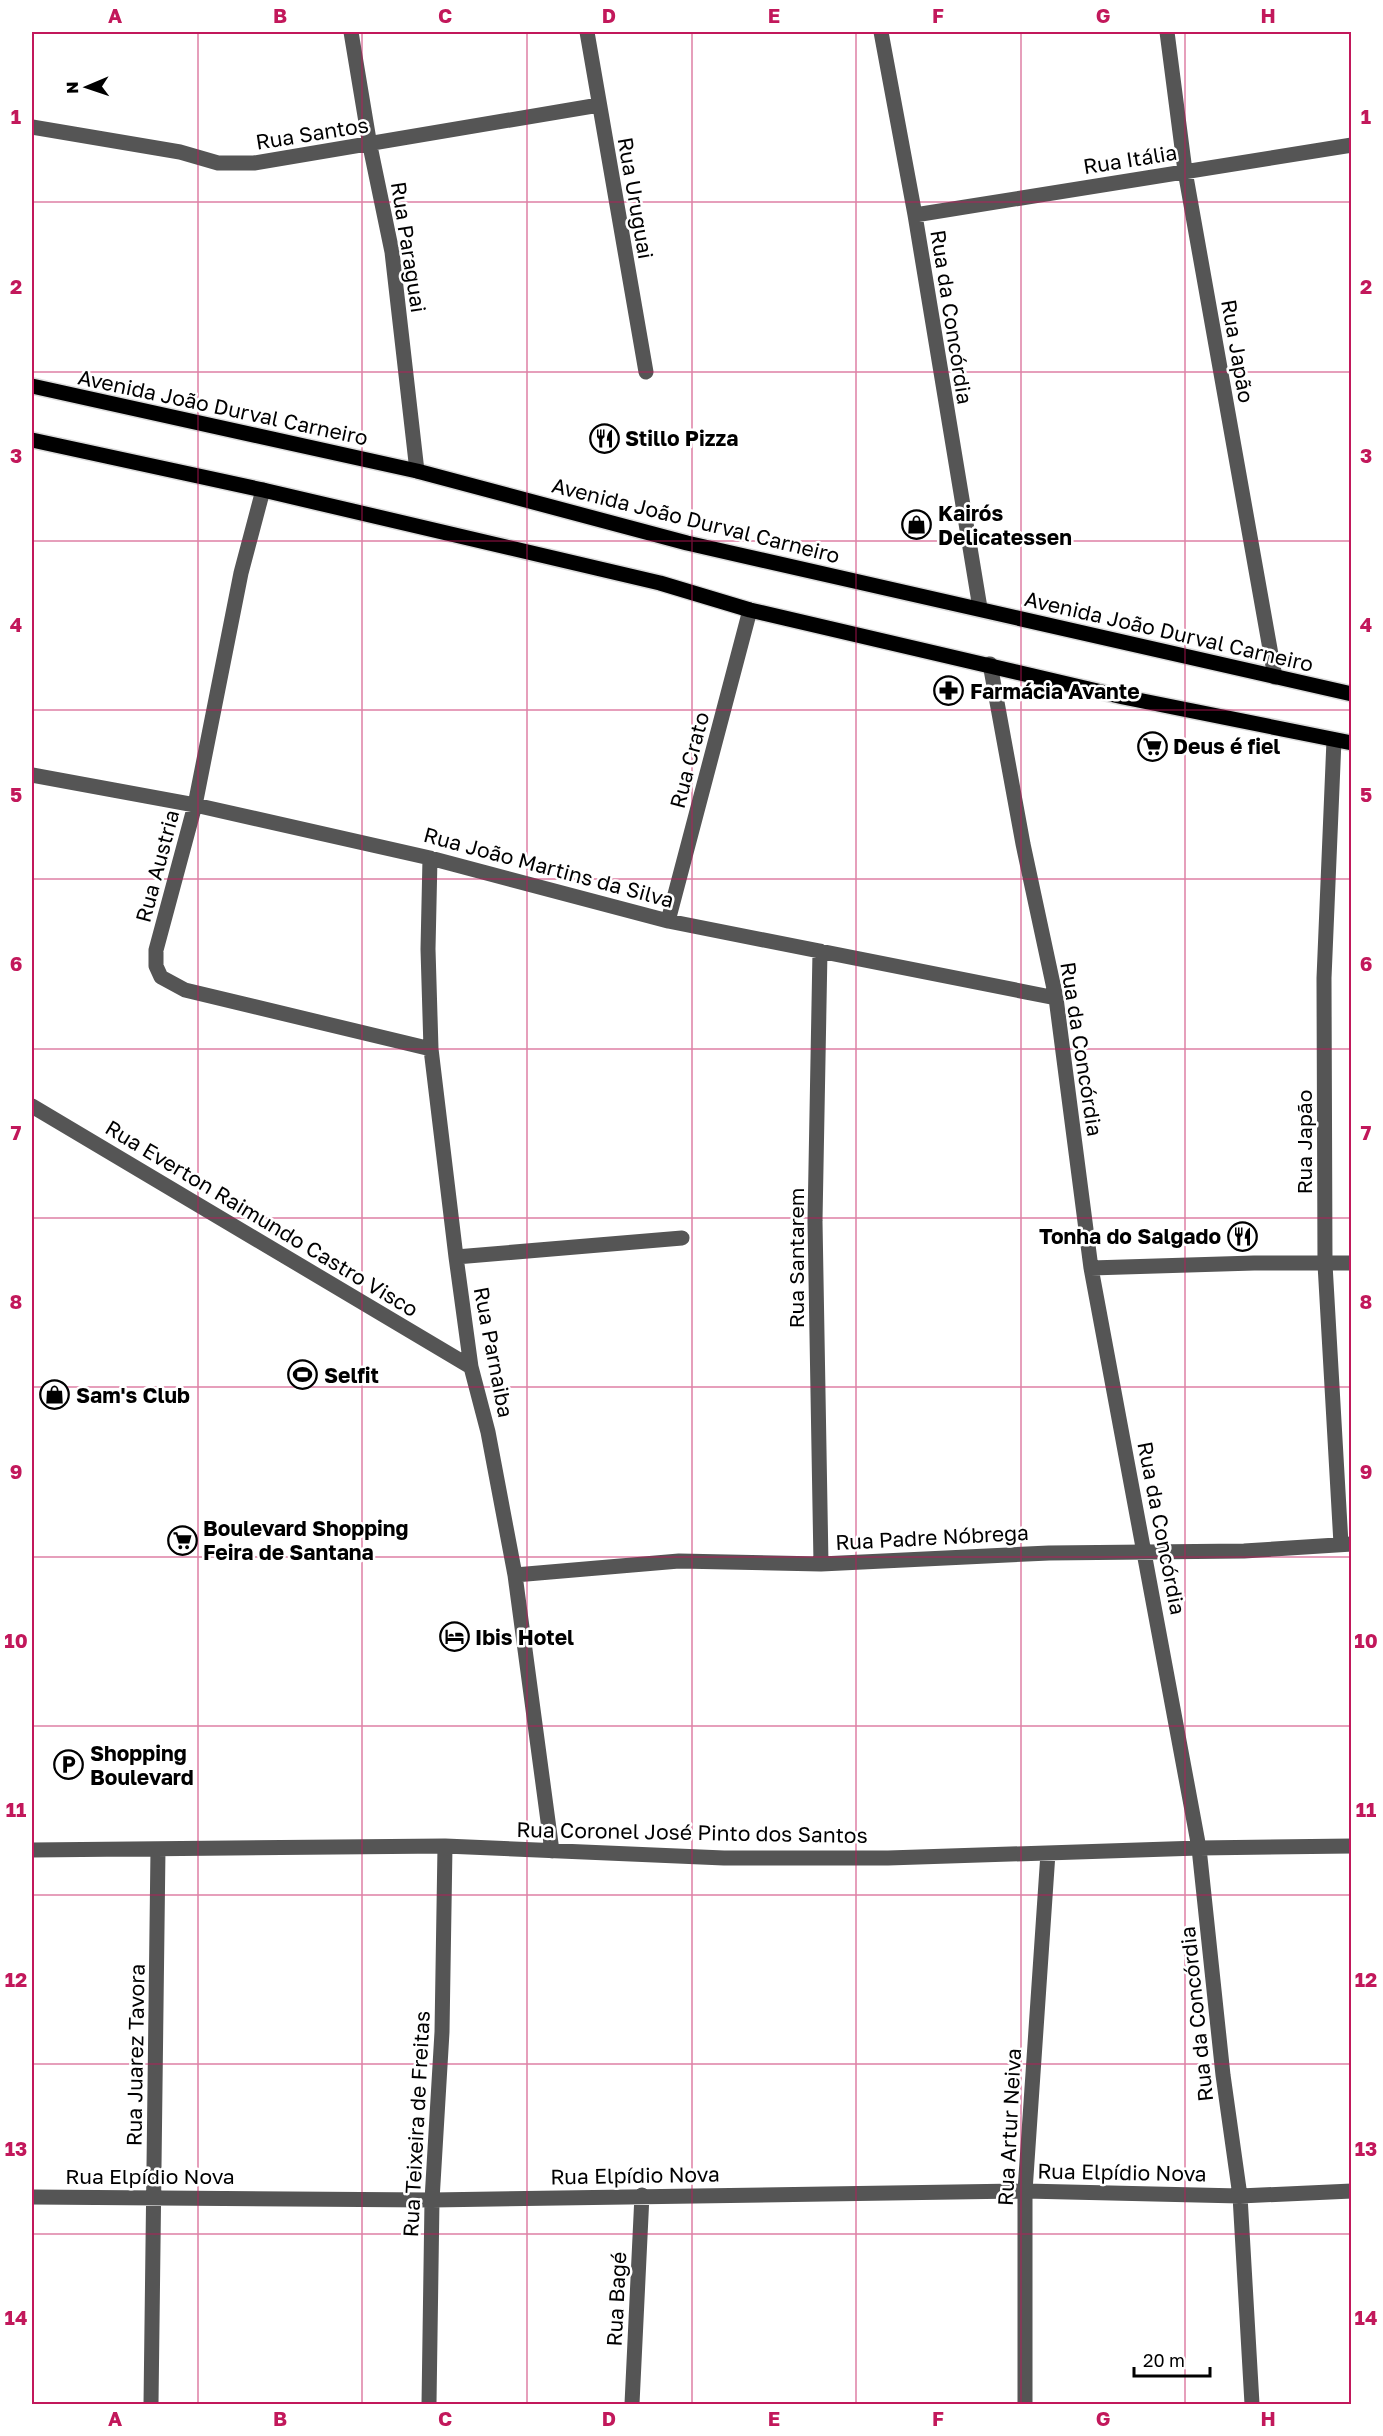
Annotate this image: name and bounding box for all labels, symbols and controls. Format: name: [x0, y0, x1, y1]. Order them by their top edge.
text: A: [108, 3, 122, 27]
text: B: [273, 3, 287, 27]
text: C: [438, 3, 452, 27]
text: D: [602, 3, 616, 27]
text: E: [768, 3, 780, 27]
text: F: [932, 3, 944, 27]
text: G: [1096, 3, 1110, 27]
text: H: [1260, 3, 1276, 27]
north arrow: [57, 57, 117, 117]
text: N: [62, 81, 82, 94]
text: 1: [11, 104, 21, 128]
text: 1: [1361, 104, 1371, 128]
street label: Rua Santos: [254, 111, 370, 155]
street label: Rua Uruguai: [613, 135, 659, 261]
street label: Rua Itália: [1081, 139, 1179, 179]
street label: Rua Paraguai: [386, 180, 432, 314]
street label: Rua da Concórdia: [925, 228, 979, 406]
text: 2: [10, 274, 22, 298]
text: 2: [1360, 274, 1372, 298]
street label: Rua Japão: [1216, 297, 1260, 405]
street label: Avenida João Durval Carneiro: [76, 364, 370, 450]
restaurant icon: Stillo Pizza: [588, 422, 620, 454]
place label: Stillo Pizza: [625, 425, 738, 451]
text: 3: [10, 443, 22, 467]
text: 3: [1360, 443, 1372, 467]
street label: Avenida João Durval Carneiro: [549, 472, 843, 568]
place label: Kairós Delicatessen: [938, 500, 1072, 550]
shop icon: Kairós Delicatessen: [901, 509, 933, 541]
street label: Avenida João Durval Carneiro: [1022, 585, 1316, 677]
text: 4: [10, 612, 22, 636]
text: 4: [1360, 612, 1372, 636]
pharmacy icon: Farmácia Avante: [933, 675, 965, 707]
place label: Farmácia Avante: [970, 678, 1140, 704]
street label: Rua Crato: [664, 709, 714, 811]
supermarket icon: Deus é fiel: [1136, 730, 1168, 762]
place label: Deus é fiel: [1173, 733, 1280, 759]
text: 5: [10, 782, 22, 806]
text: 5: [1360, 782, 1372, 806]
street label: Rua Austria: [130, 807, 184, 925]
street label: Rua João Martins da Silva: [421, 821, 677, 913]
text: 6: [10, 951, 22, 975]
text: 6: [1360, 951, 1372, 975]
street label: Rua da Concórdia: [1055, 960, 1109, 1138]
street label: Rua Japão: [1291, 1090, 1317, 1194]
street label: Rua Everton Raimundo Castro Visco: [101, 1114, 423, 1322]
text: 7: [11, 1120, 22, 1144]
text: 7: [1361, 1120, 1372, 1144]
street label: Rua Santarem: [783, 1188, 809, 1328]
restaurant icon: Tonha do Salgado: [1226, 1220, 1258, 1252]
place label: Tonha do Salgado: [1039, 1223, 1221, 1249]
street label: Rua Parnaiba: [469, 1285, 519, 1419]
text: 8: [10, 1289, 22, 1313]
text: 8: [1360, 1289, 1372, 1313]
sports icon: Selfit: [287, 1359, 319, 1391]
place label: Selfit: [324, 1362, 379, 1388]
shop icon: Sam's Club: [39, 1379, 71, 1411]
place label: Sam's Club: [76, 1382, 190, 1408]
street label: Rua da Concórdia: [1132, 1439, 1192, 1617]
text: 9: [10, 1459, 22, 1483]
text: 9: [1360, 1459, 1372, 1483]
place label: Boulevard Shopping Feira de Santana: [203, 1515, 408, 1565]
street label: Rua Padre Nóbrega: [835, 1519, 1029, 1555]
supermarket icon: Boulevard Shopping Feira de Santana: [166, 1524, 198, 1556]
hotel icon: Ibis Hotel: [438, 1621, 470, 1653]
place label: Ibis Hotel: [475, 1624, 574, 1650]
text: 10: [4, 1628, 28, 1652]
text: 10: [1354, 1628, 1378, 1652]
place label: Shopping Boulevard: [90, 1740, 194, 1790]
parking icon: Shopping Boulevard: [53, 1749, 85, 1781]
text: 11: [6, 1797, 26, 1821]
text: 11: [1356, 1797, 1376, 1821]
street label: Rua Coronel José Pinto dos Santos: [516, 1816, 868, 1848]
street label: Rua da Concórdia: [1174, 1925, 1218, 2103]
street label: Rua Juarez Tavora: [120, 1964, 150, 2146]
text: 12: [5, 1967, 27, 1991]
text: 12: [1355, 1967, 1377, 1991]
street label: Rua Teixeira de Freitas: [397, 2010, 435, 2238]
street label: Rua Artur Neiva: [992, 2048, 1026, 2206]
text: 13: [5, 2136, 27, 2160]
text: 13: [1355, 2136, 1377, 2160]
street label: Rua Elpídio Nova: [1037, 2158, 1207, 2186]
street label: Rua Elpídio Nova: [550, 2161, 720, 2189]
street label: Rua Elpídio Nova: [65, 2163, 235, 2189]
street label: Rua Bagé: [601, 2251, 631, 2347]
text: 14: [5, 2305, 27, 2329]
text: 14: [1355, 2305, 1377, 2329]
scale bar: [1134, 2340, 1210, 2378]
text: 20 m: [1143, 2349, 1185, 2371]
text: A: [108, 2406, 122, 2430]
text: B: [273, 2406, 287, 2430]
text: C: [438, 2406, 452, 2430]
text: D: [602, 2406, 616, 2430]
text: E: [768, 2406, 780, 2430]
text: F: [932, 2406, 944, 2430]
text: G: [1096, 2406, 1110, 2430]
text: H: [1260, 2406, 1276, 2430]

